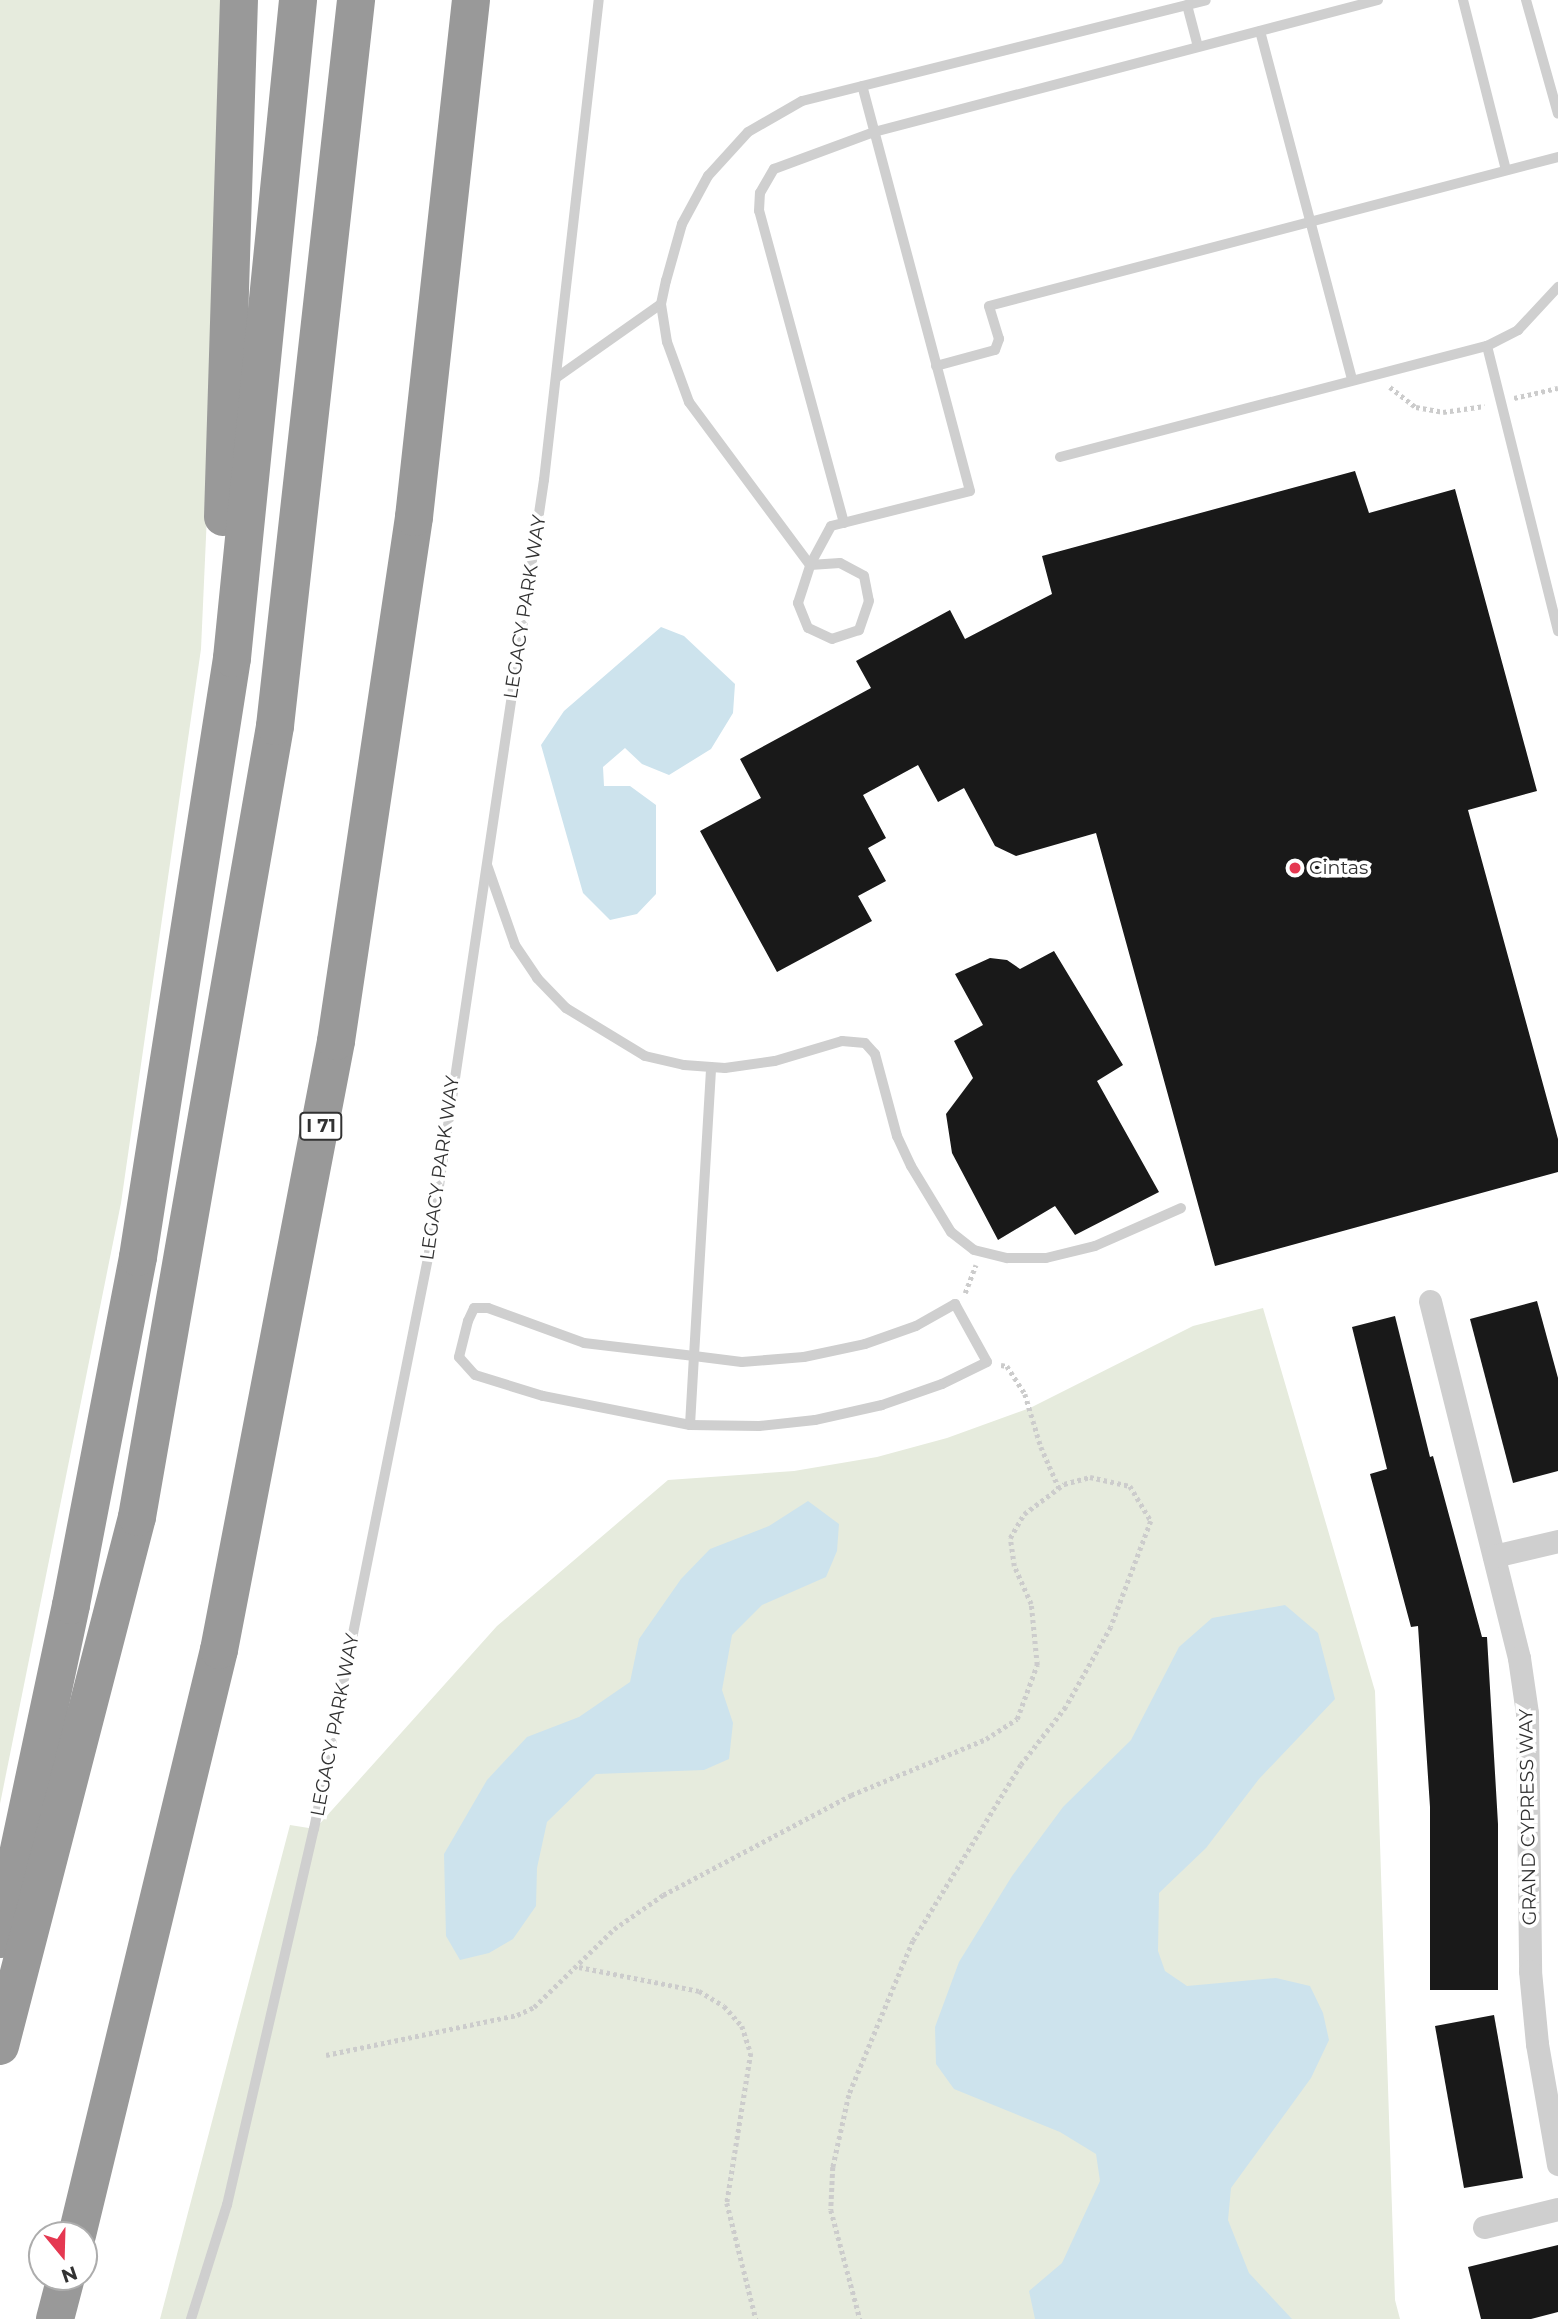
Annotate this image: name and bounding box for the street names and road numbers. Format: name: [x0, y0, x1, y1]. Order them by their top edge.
street label: LEGACY PARK WAY: [499, 513, 551, 701]
street label: LEGACY PARK WAY: [416, 1074, 464, 1262]
road number: I 71: [298, 1112, 344, 1140]
street label: LEGACY PARK WAY: [306, 1632, 364, 1818]
street label: GRAND CYPRESS WAY: [1515, 1709, 1541, 1925]

